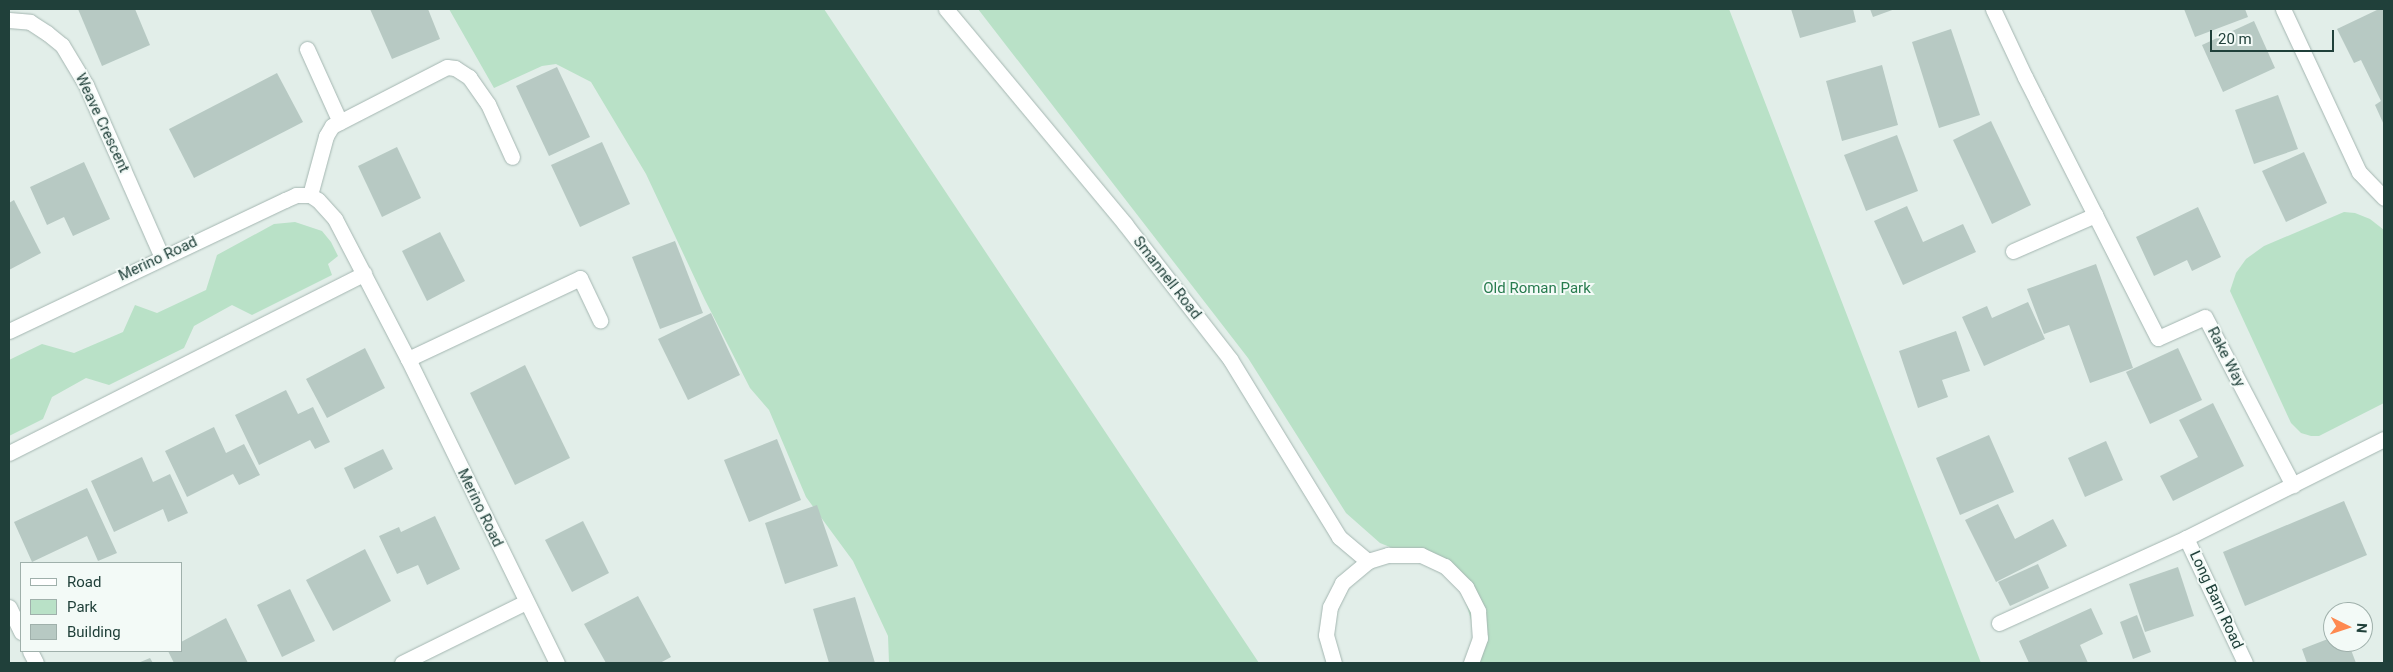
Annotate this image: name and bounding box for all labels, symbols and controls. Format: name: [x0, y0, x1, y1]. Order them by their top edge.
scale bar: [2213, 20, 2337, 52]
text: 20 m: [2218, 30, 2252, 48]
street label: Weave Crescent: [71, 71, 133, 175]
street label: Merino Road: [116, 233, 200, 285]
street label: Smannell Road: [1129, 233, 1205, 323]
park label: Old Roman Park: [1483, 280, 1591, 298]
street label: Rake Way: [2203, 324, 2249, 390]
street label: Merino Road: [453, 466, 507, 550]
street label: Long Barn Road: [2185, 548, 2247, 652]
legend: [20, 562, 182, 652]
text: Road: [67, 573, 101, 591]
text: Park: [67, 598, 97, 616]
north arrow: [2323, 602, 2373, 652]
text: N: [2354, 622, 2370, 633]
text: Building: [67, 623, 121, 641]

